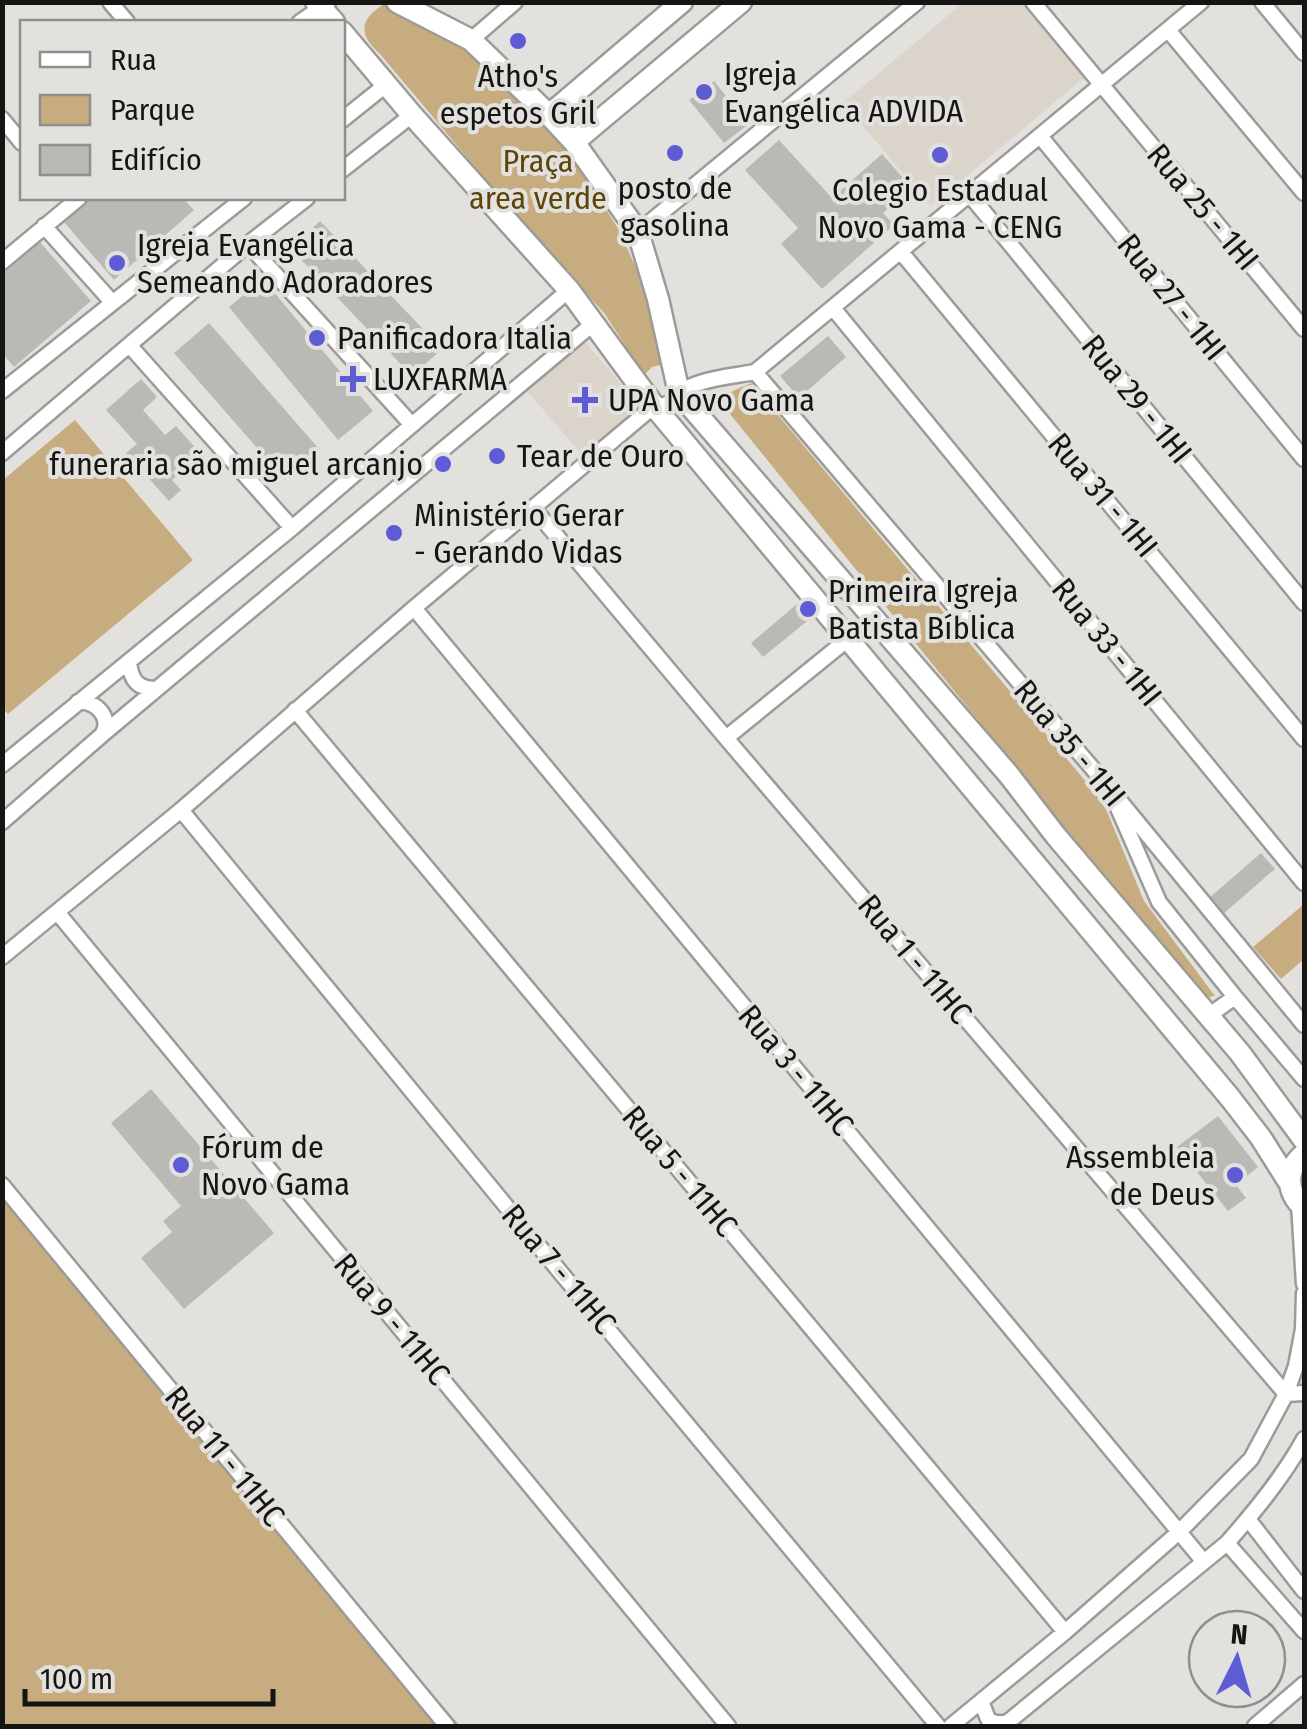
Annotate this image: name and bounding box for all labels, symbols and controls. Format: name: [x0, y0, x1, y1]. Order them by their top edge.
legend: [20, 20, 345, 200]
marker: Atho's espetos Gril: [507, 30, 529, 52]
text: Rua: [110, 42, 157, 78]
place label: Igreja Evangélica ADVIDA: [724, 55, 963, 130]
place label: Atho's espetos Gril: [440, 57, 596, 132]
marker: Igreja Evangélica ADVIDA: [693, 81, 715, 103]
text: Parque: [110, 92, 195, 128]
street label: Rua 25 - 1HI: [1139, 136, 1267, 278]
text: Edifício: [110, 142, 202, 178]
park label: Praça area verde: [469, 142, 607, 217]
marker: posto de gasolina: [664, 142, 686, 164]
marker: Colegio Estadual Novo Gama - CENG: [929, 144, 951, 166]
place label: posto de gasolina: [618, 169, 732, 244]
place label: Colegio Estadual Novo Gama - CENG: [818, 171, 1062, 246]
place label: Igreja Evangélica Semeando Adoradores: [137, 226, 433, 301]
street label: Rua 27 - 1HI: [1110, 226, 1234, 368]
marker: Igreja Evangélica Semeando Adoradores: [106, 252, 128, 274]
place label: Panificadora Italia: [337, 319, 572, 357]
marker: Panificadora Italia: [306, 327, 328, 349]
street label: Rua 29 - 1HI: [1074, 327, 1200, 471]
place label: LUXFARMA: [373, 360, 507, 398]
marker: LUXFARMA: [342, 368, 364, 390]
place label: UPA Novo Gama: [608, 381, 815, 419]
marker: UPA Novo Gama: [572, 387, 598, 413]
street label: Rua 31 - 1HI: [1040, 425, 1166, 565]
place label: Tear de Ouro: [517, 437, 684, 475]
place label: funeraria são miguel arcanjo: [49, 445, 423, 483]
marker: Tear de Ouro: [486, 445, 508, 467]
marker: funeraria são miguel arcanjo: [432, 453, 454, 475]
place label: Ministério Gerar - Gerando Vidas: [414, 496, 624, 571]
marker: Ministério Gerar - Gerando Vidas: [383, 522, 405, 544]
street label: Rua 33 - 1HI: [1044, 570, 1170, 714]
place label: Primeira Igreja Batista Bíblica: [828, 572, 1018, 647]
marker: Primeira Igreja Batista Bíblica: [797, 598, 819, 620]
street label: Rua 35 - 1HI: [1006, 672, 1134, 814]
street label: Rua 1 - 11HC: [850, 887, 980, 1031]
street label: Rua 3 - 11HC: [730, 997, 862, 1143]
street label: Rua 5 - 11HC: [614, 1098, 746, 1244]
place label: Fórum de Novo Gama: [201, 1128, 350, 1203]
place label: Assembleia de Deus: [1066, 1138, 1215, 1213]
marker: Fórum de Novo Gama: [170, 1154, 192, 1176]
marker: Assembleia de Deus: [1224, 1164, 1246, 1186]
street label: Rua 7 - 11HC: [494, 1197, 624, 1341]
street label: Rua 9 - 11HC: [326, 1246, 458, 1392]
street label: Rua 11 - 11HC: [157, 1378, 293, 1534]
north arrow: [1187, 1609, 1287, 1709]
text: N: [1229, 1617, 1249, 1652]
scale bar: [25, 1644, 272, 1706]
text: 100 m: [40, 1661, 113, 1697]

